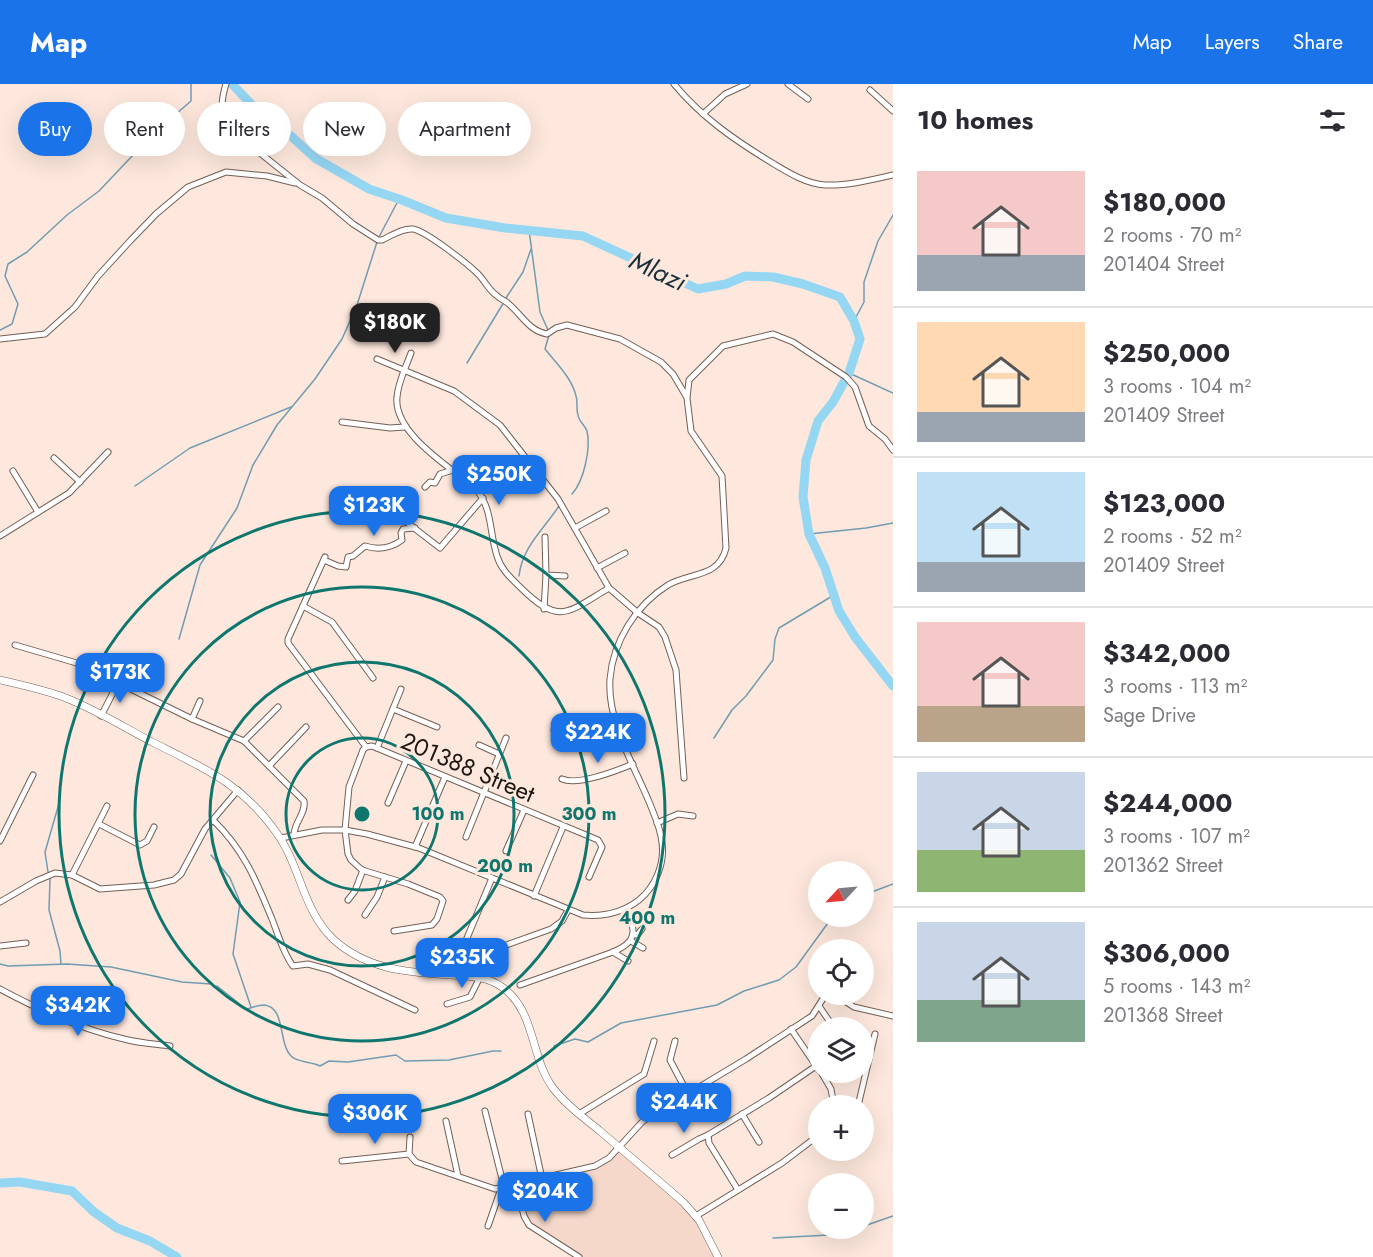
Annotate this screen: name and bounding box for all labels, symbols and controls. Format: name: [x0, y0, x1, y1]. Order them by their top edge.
text: Map: [30, 22, 87, 63]
text: Map: [1133, 27, 1172, 57]
text: Layers: [1205, 27, 1260, 57]
text: Share: [1293, 27, 1343, 57]
text: 10 homes: [917, 101, 1033, 139]
chip: Buy: [18, 102, 92, 156]
chip: Rent: [104, 102, 185, 156]
chip: Filters: [197, 102, 291, 156]
chip: New: [303, 102, 386, 156]
chip: Apartment: [398, 102, 531, 156]
icon: filters: [1316, 104, 1349, 137]
text: $180,000: [1103, 183, 1226, 221]
icon: home: [965, 195, 1037, 267]
text: 2 rooms · 70 m²: [1103, 221, 1241, 250]
water label: Mlazi: [623, 241, 693, 301]
text: 201404 Street: [1103, 250, 1224, 279]
pin: $180K: [353, 303, 437, 354]
text: $180K: [364, 308, 426, 337]
text: $250,000: [1103, 334, 1230, 372]
icon: home: [965, 346, 1037, 418]
text: 3 rooms · 104 m²: [1103, 372, 1251, 401]
text: 201409 Street: [1103, 401, 1224, 430]
pin: $250K: [457, 455, 541, 506]
text: $250K: [466, 460, 532, 489]
text: $123,000: [1103, 484, 1225, 522]
pin: $123K: [332, 486, 416, 537]
text: $123K: [343, 491, 405, 520]
icon: home: [965, 496, 1037, 568]
text: 2 rooms · 52 m²: [1103, 522, 1242, 551]
text: 201409 Street: [1103, 551, 1224, 580]
text: $342,000: [1103, 634, 1231, 672]
icon: home: [965, 646, 1037, 718]
pin: $173K: [78, 653, 162, 704]
text: $173K: [89, 658, 151, 687]
text: 3 rooms · 113 m²: [1103, 672, 1247, 701]
text: Sage Drive: [1103, 701, 1196, 730]
pin: $224K: [556, 713, 640, 764]
text: $224K: [565, 718, 631, 747]
street label: 201388 Street: [396, 723, 541, 811]
text: $244,000: [1103, 784, 1233, 822]
icon: home: [965, 796, 1037, 868]
text: 100 m: [411, 801, 465, 827]
text: 300 m: [561, 801, 617, 827]
centre of rings: [352, 804, 372, 824]
text: 3 rooms · 107 m²: [1103, 822, 1250, 851]
text: 201362 Street: [1103, 851, 1223, 880]
text: 200 m: [477, 853, 533, 879]
north arrow: [808, 861, 874, 927]
map controls: [808, 861, 874, 1239]
text: 400 m: [619, 905, 675, 931]
text: $306,000: [1103, 934, 1230, 972]
pin: $235K: [420, 938, 504, 989]
button: locate: [808, 939, 874, 1005]
text: $235K: [430, 943, 494, 972]
icon: home: [965, 946, 1037, 1018]
text: 5 rooms · 143 m²: [1103, 972, 1250, 1001]
pin: $342K: [36, 986, 120, 1037]
text: $342K: [45, 991, 111, 1020]
text: 201368 Street: [1103, 1001, 1222, 1030]
button: layers: [808, 1017, 874, 1083]
pin: $244K: [642, 1083, 726, 1134]
text: $244K: [650, 1088, 718, 1117]
pin: $306K: [333, 1094, 417, 1145]
button: +: [808, 1095, 874, 1161]
text: $306K: [342, 1099, 408, 1128]
pin: $204K: [503, 1172, 587, 1223]
button: −: [808, 1173, 874, 1239]
text: $204K: [512, 1177, 578, 1206]

